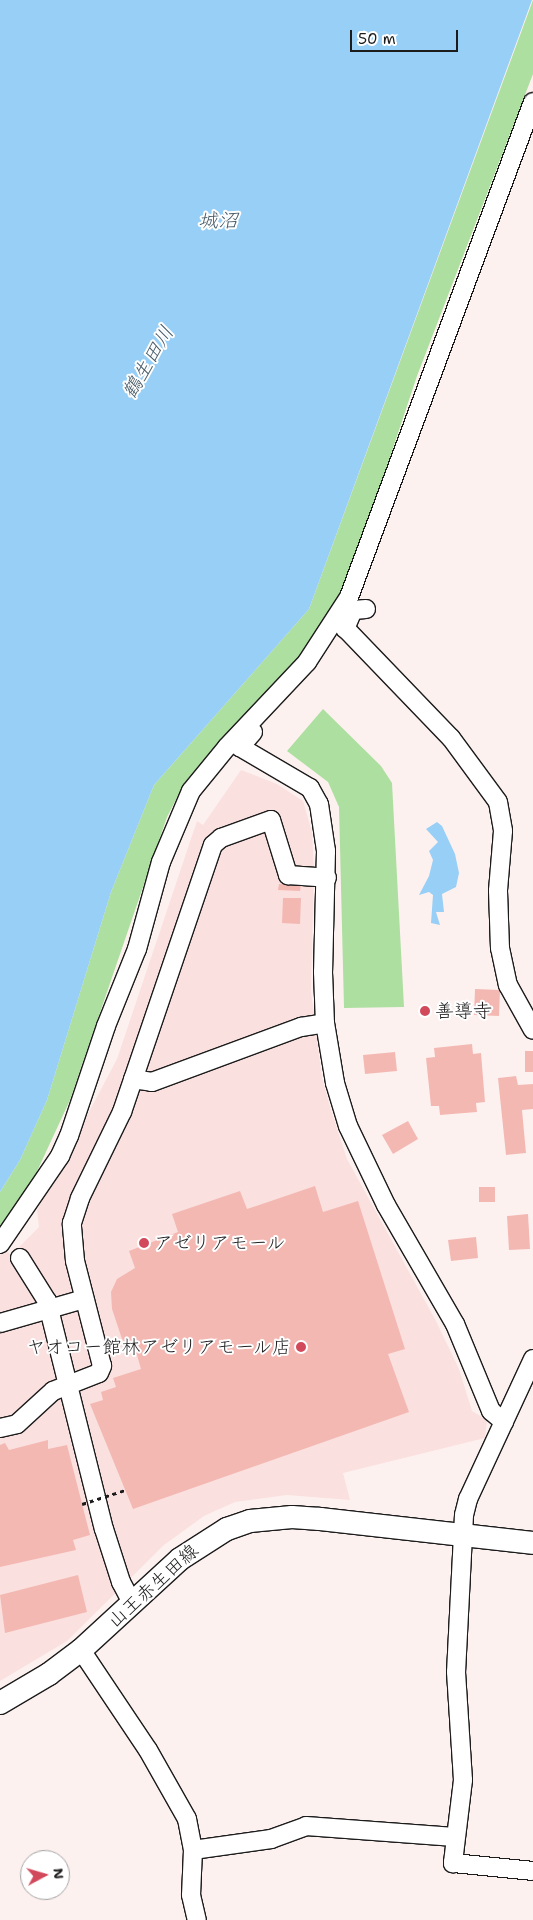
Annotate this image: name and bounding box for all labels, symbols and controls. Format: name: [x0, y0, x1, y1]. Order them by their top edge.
scale bar: [353, 20, 460, 52]
text: 50 m: [358, 29, 396, 49]
water label: 城沼: [198, 208, 238, 232]
water label: 鶴生田川: [117, 322, 179, 402]
place label: 善導寺: [435, 1000, 492, 1022]
marker: 善導寺: [419, 1005, 431, 1017]
place label: アゼリアモール: [154, 1232, 287, 1254]
marker: アゼリアモール: [138, 1237, 150, 1249]
place label: ヤオコー館林アゼリアモール店: [25, 1336, 291, 1358]
marker: ヤオコー館林アゼリアモール店: [295, 1341, 307, 1353]
street label: 山王赤生田線: [103, 1539, 203, 1633]
north arrow: [20, 1850, 70, 1900]
text: N: [49, 1867, 68, 1880]

